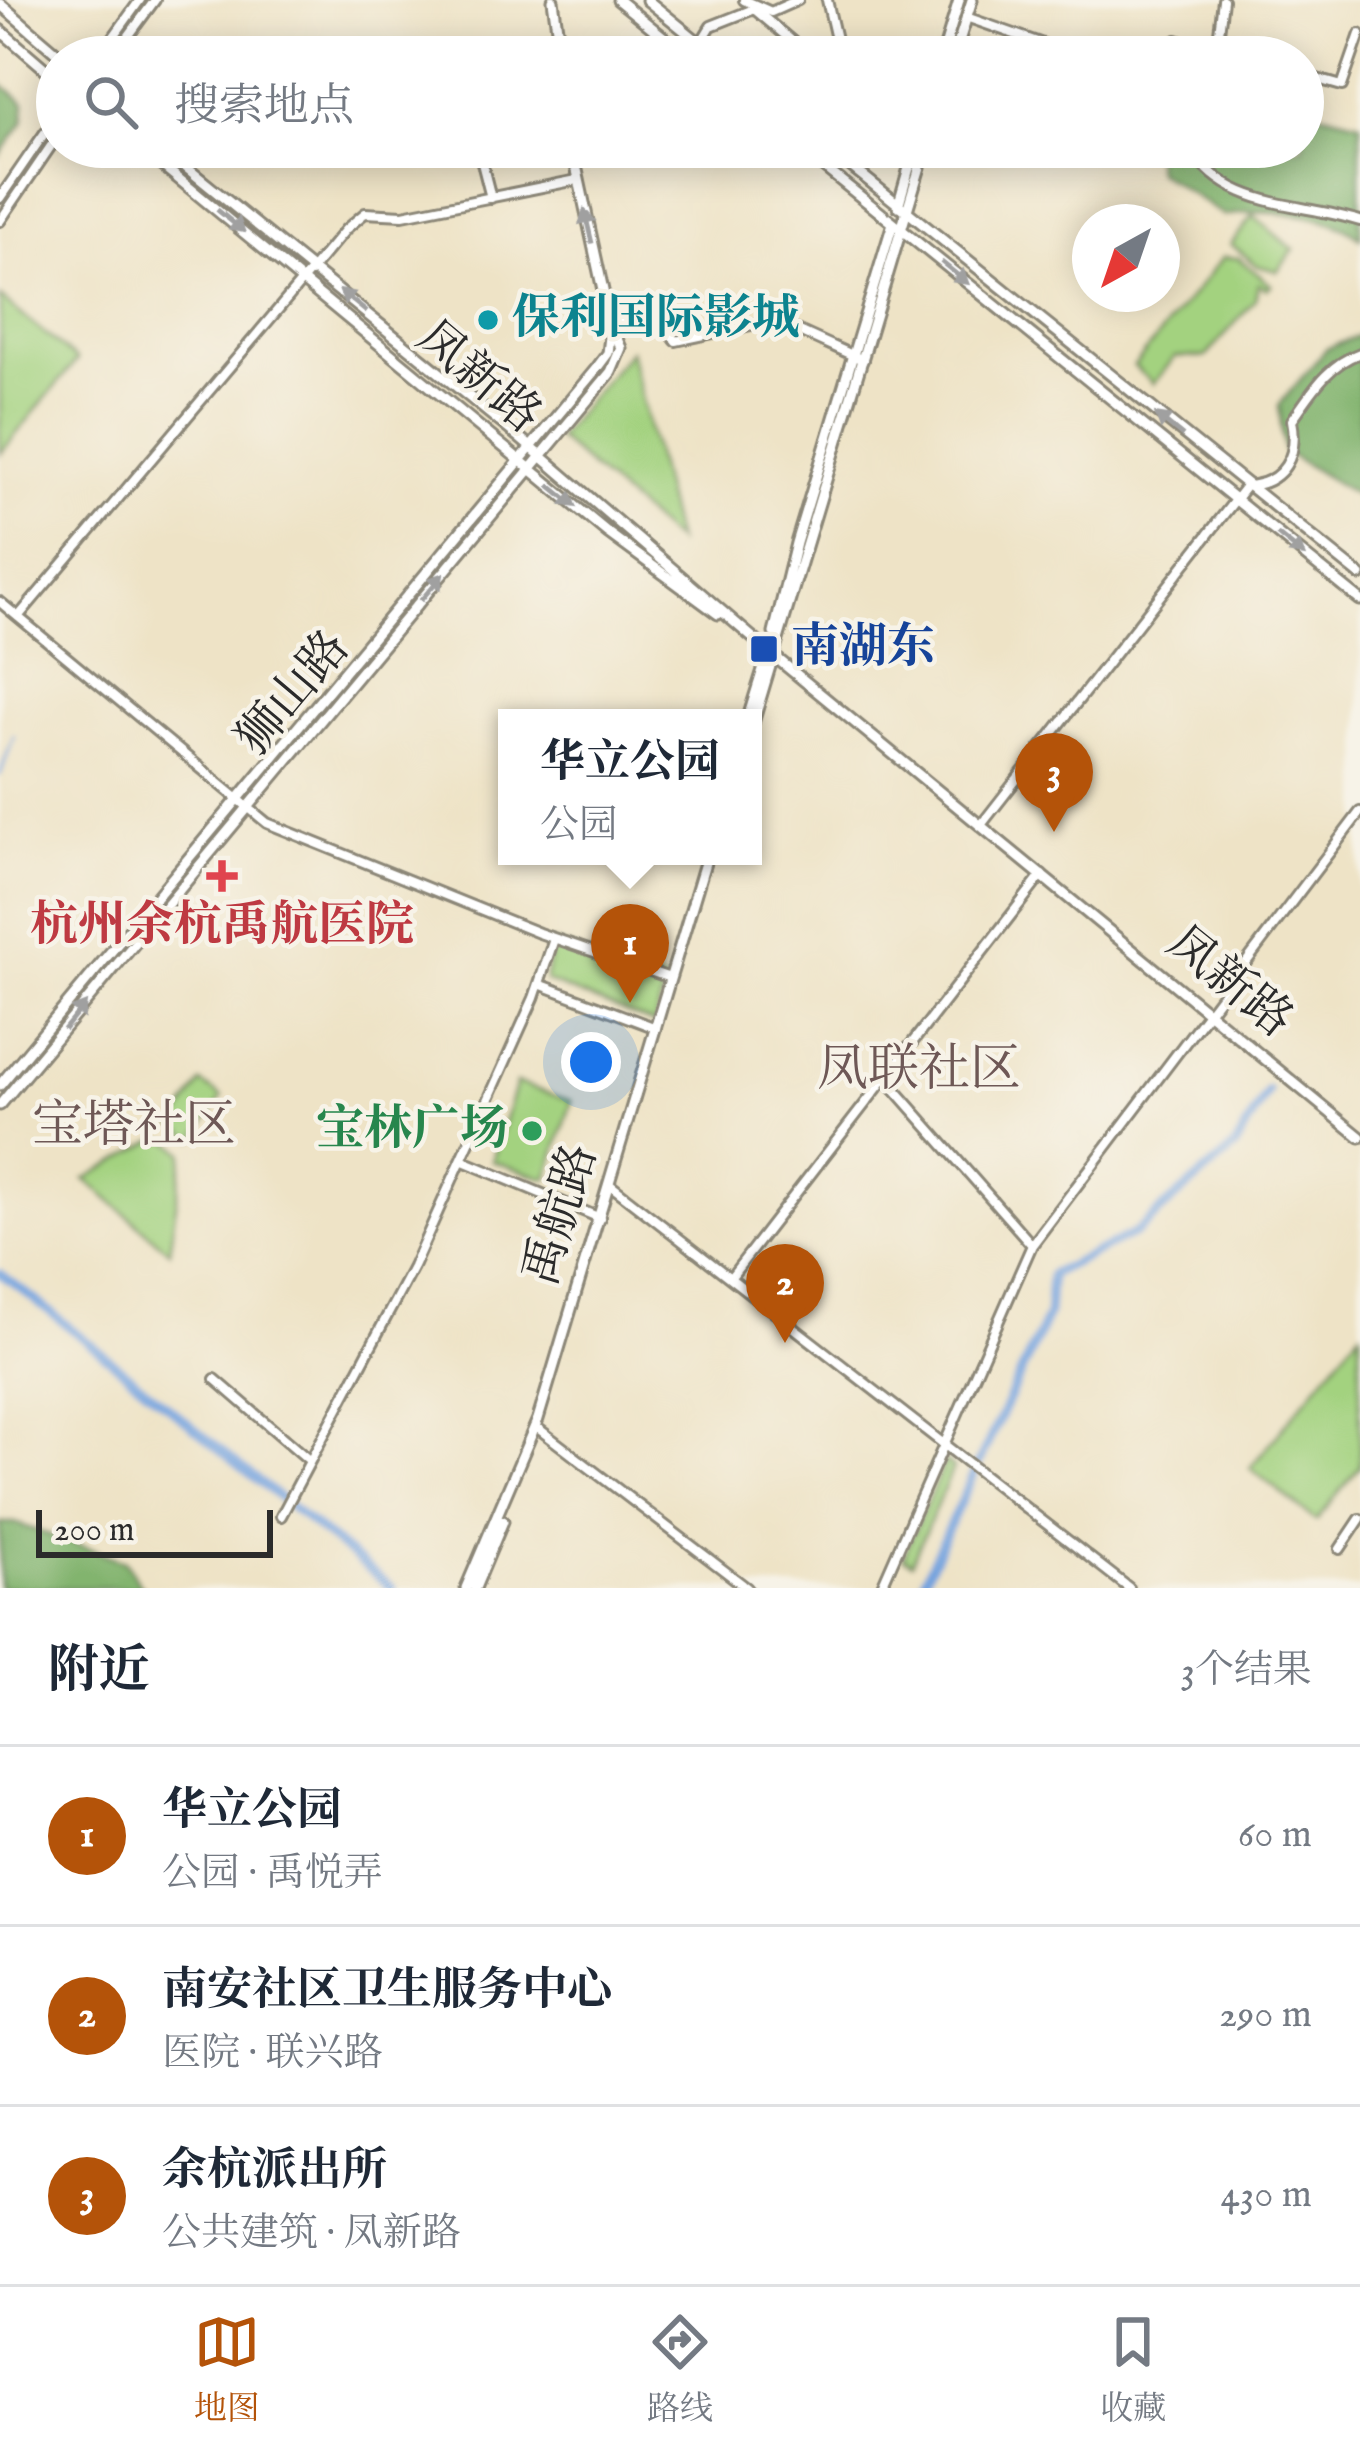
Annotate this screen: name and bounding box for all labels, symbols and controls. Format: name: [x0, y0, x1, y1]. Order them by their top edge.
search box: [36, 36, 1324, 168]
icon: search: [78, 69, 144, 135]
text: 搜索地点: [174, 79, 354, 136]
north arrow: [1072, 204, 1180, 312]
one-way arrow: [216, 207, 246, 233]
one-way arrow: [577, 207, 596, 245]
one-way arrow: [940, 260, 971, 286]
one-way arrow: [338, 289, 369, 314]
place label: 保利国际影城: [512, 290, 800, 350]
marker: 保利国际影城: [475, 307, 501, 333]
street label: 凤新路: [404, 309, 552, 447]
one-way arrow: [1154, 413, 1185, 438]
one-way arrow: [548, 483, 579, 509]
one-way arrow: [1276, 532, 1307, 557]
one-way arrow: [419, 572, 445, 602]
place label: 南湖东: [791, 619, 935, 679]
street label: 狮山路: [225, 620, 363, 768]
marker: 南湖东: [748, 633, 780, 665]
popup: [498, 709, 762, 865]
pin: 3: [1015, 733, 1093, 832]
text: 华立公园: [540, 735, 720, 792]
text: 公园: [540, 802, 618, 851]
marker: 杭州余杭禹航医院: [206, 860, 238, 892]
place label: 杭州余杭禹航医院: [30, 897, 414, 957]
pin: 1: [591, 904, 669, 1003]
street label: 凤新路: [1154, 914, 1304, 1052]
one-way arrow: [62, 1000, 88, 1031]
your location: [561, 1032, 621, 1092]
district label: 凤联社区: [817, 1039, 1021, 1104]
district label: 宝塔社区: [32, 1095, 236, 1160]
place label: 宝林广场: [316, 1101, 508, 1161]
marker: 宝林广场: [519, 1118, 545, 1144]
street label: 禹航路: [512, 1137, 612, 1293]
pin: 2: [746, 1244, 824, 1343]
scale bar: [36, 1504, 273, 1557]
text: 200 m: [54, 1510, 135, 1552]
text: 附近: [48, 1640, 150, 1705]
text: 3个结果: [1180, 1647, 1312, 1696]
text: 华立公园: [162, 1783, 342, 1840]
text: 1: [80, 1811, 94, 1860]
text: 60 m: [1238, 1811, 1312, 1860]
text: 公园 · 禹悦弄: [162, 1850, 383, 1899]
text: 南安社区卫生服务中心: [162, 1963, 612, 2020]
text: 2: [78, 1991, 96, 2040]
text: 290 m: [1219, 1991, 1312, 2040]
text: 医院 · 联兴路: [162, 2030, 383, 2079]
text: 余杭派出所: [162, 2143, 387, 2200]
text: 3: [80, 2171, 94, 2220]
text: 430 m: [1221, 2171, 1312, 2220]
text: 公共建筑 · 凤新路: [162, 2210, 461, 2259]
tab: 地图: [194, 2309, 260, 2431]
tab: 路线: [647, 2309, 713, 2431]
tab: 收藏: [1100, 2309, 1166, 2431]

